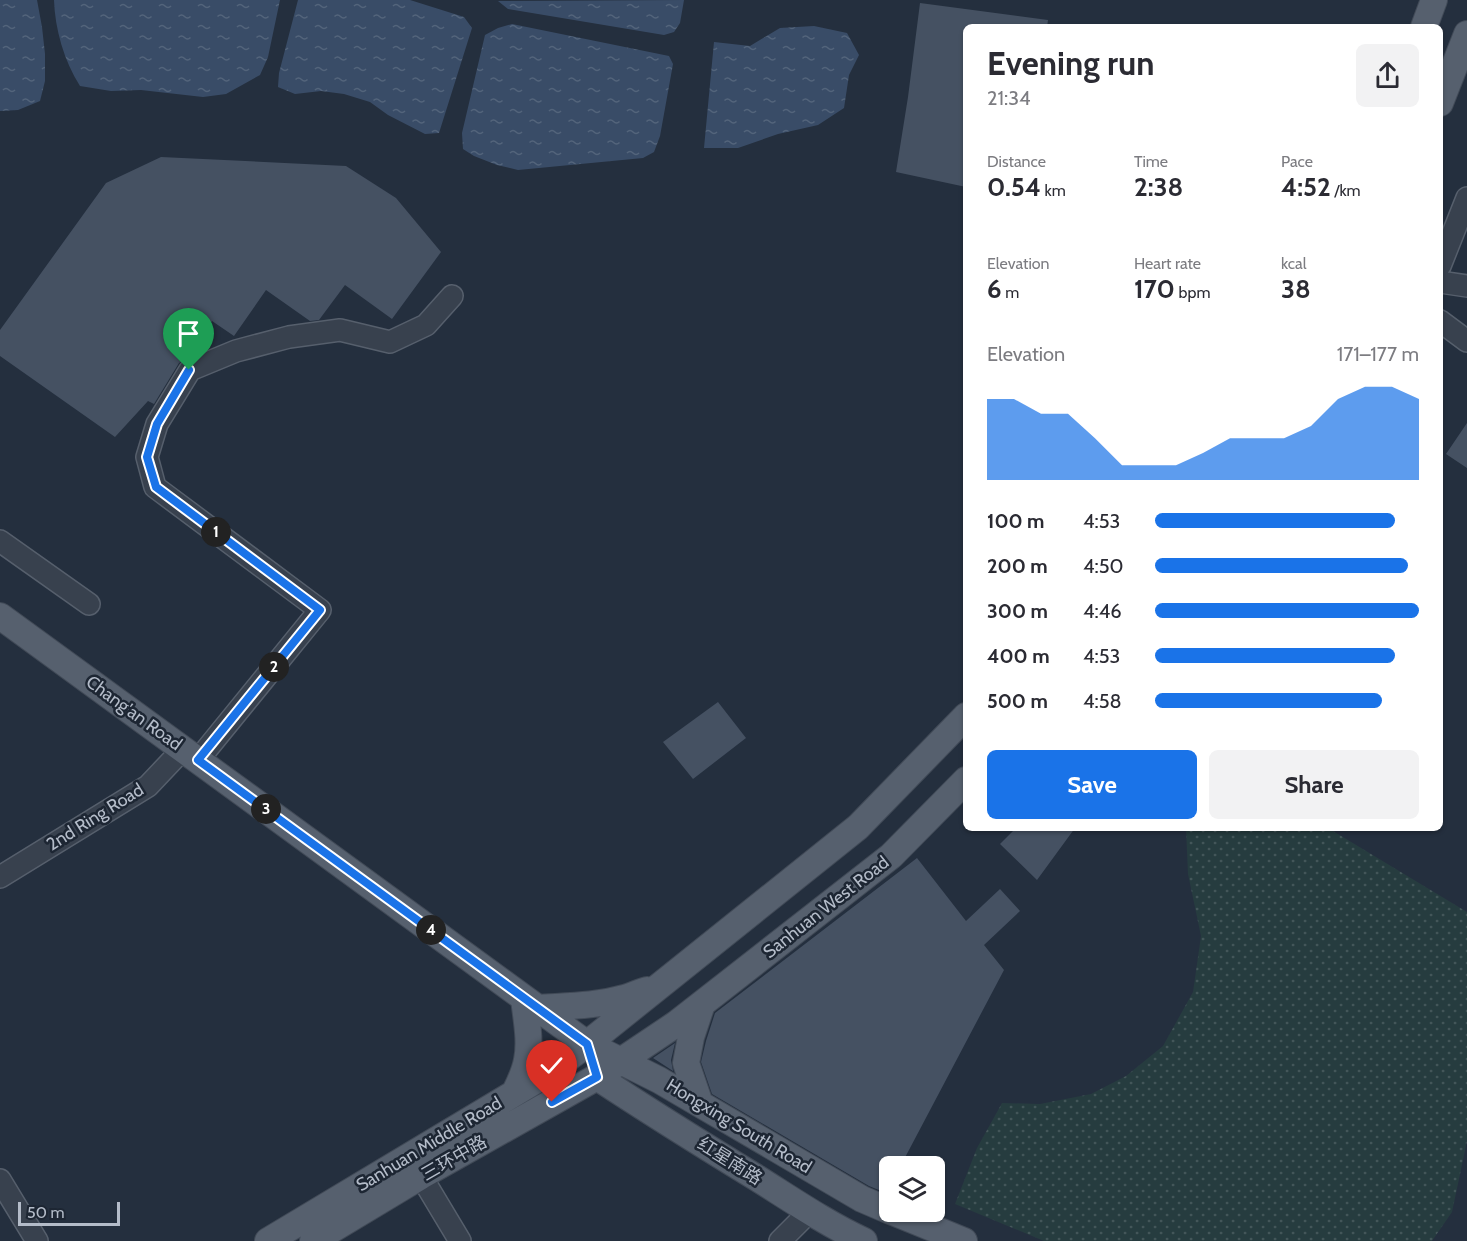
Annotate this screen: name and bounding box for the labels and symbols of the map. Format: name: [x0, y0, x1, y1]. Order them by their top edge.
pin: [163, 308, 214, 370]
pin: 1: [201, 517, 231, 547]
pin: 2: [259, 652, 289, 682]
street label: Chang'an Road: [82, 671, 186, 755]
street label: 2nd Ring Road: [42, 778, 148, 856]
pin: 3: [251, 794, 281, 824]
street label: Sanhuan West Road: [759, 851, 893, 963]
pin: 4: [416, 915, 446, 945]
pin: [526, 1040, 577, 1102]
street label: Hongxing South Road: [662, 1074, 816, 1178]
street label: Sanhuan Middle Road: [352, 1092, 506, 1196]
street label: 三环中路: [417, 1130, 491, 1186]
street label: 红星南路: [694, 1133, 766, 1189]
scale bar: [18, 1199, 120, 1226]

